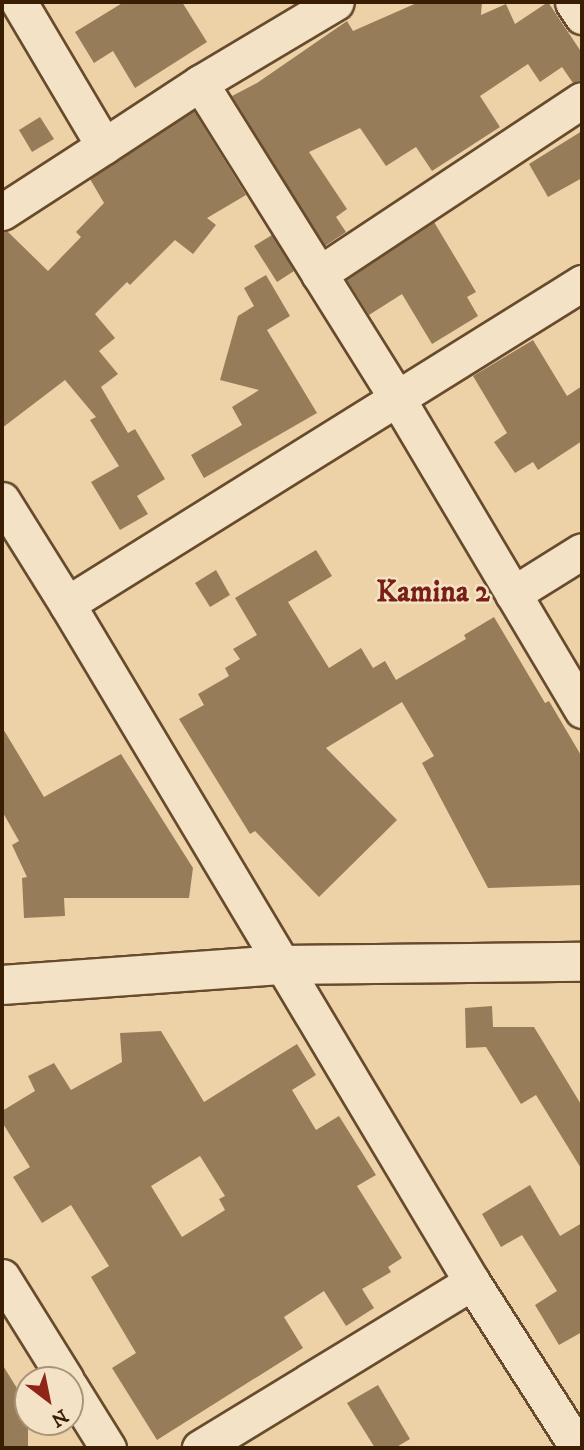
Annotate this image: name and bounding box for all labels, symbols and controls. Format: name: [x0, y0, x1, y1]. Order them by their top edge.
district label: Kamina 2: [376, 575, 490, 611]
north arrow: [14, 1366, 84, 1436]
text: N: [47, 1404, 72, 1431]

